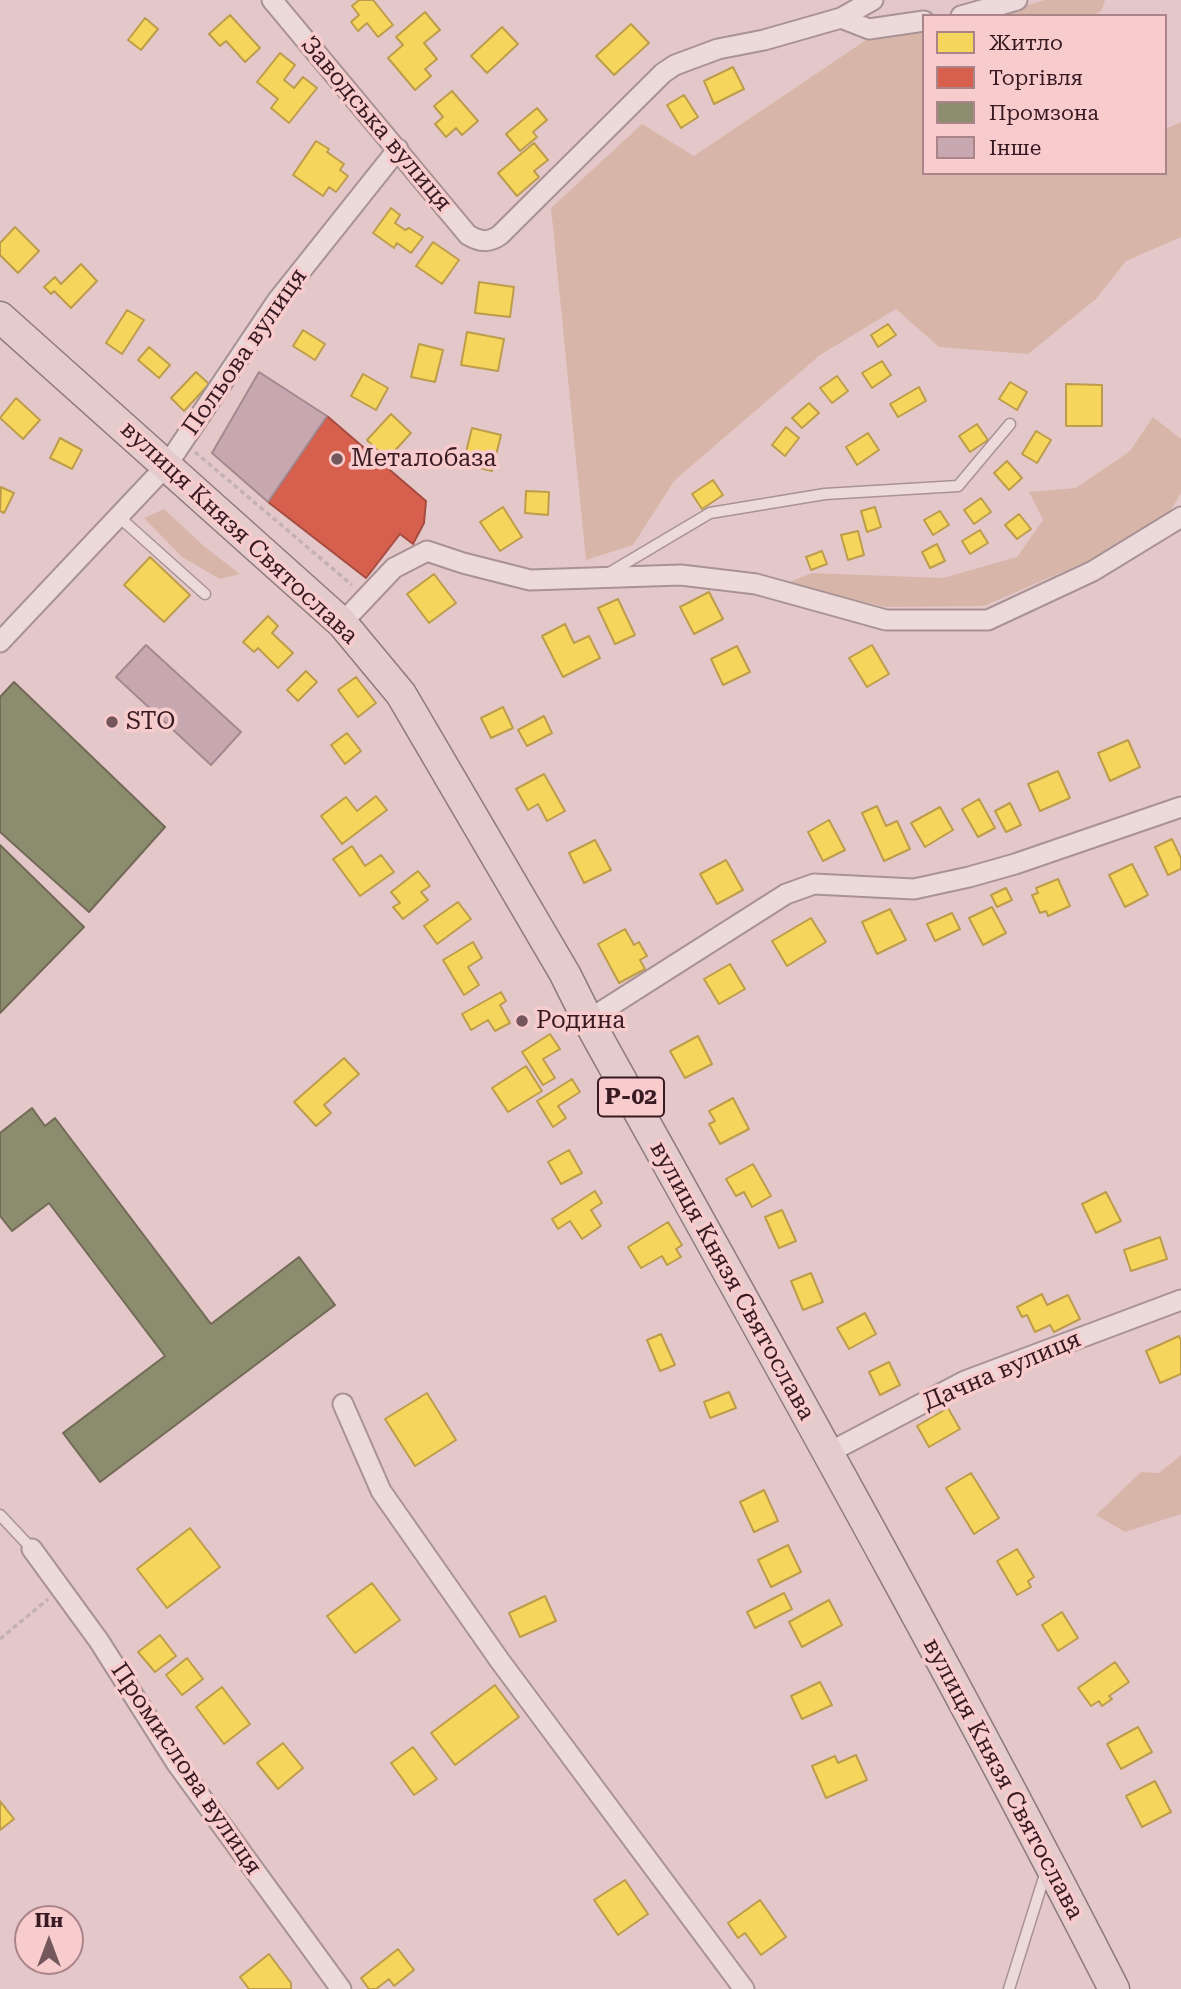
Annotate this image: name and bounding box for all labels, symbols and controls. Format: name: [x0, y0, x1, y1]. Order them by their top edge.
legend: [922, 14, 1167, 175]
street label: Заводська вулиця: [294, 31, 458, 217]
text: Житло: [989, 31, 1063, 55]
text: Торгівля: [989, 66, 1083, 90]
text: Промзона: [989, 101, 1099, 125]
text: Інше: [989, 136, 1041, 160]
street label: Польова вулиця: [177, 263, 313, 441]
street label: вулиця Князя Святослава: [114, 415, 364, 651]
place label: Металобаза: [351, 445, 496, 473]
marker: Металобаза: [329, 451, 345, 467]
place label: STO: [126, 708, 175, 736]
marker: STO: [104, 714, 120, 730]
place label: Родина: [536, 1007, 625, 1035]
marker: Родина: [514, 1013, 530, 1029]
road number: Р-02: [598, 1078, 664, 1116]
street label: вулиця Князя Святослава: [643, 1137, 821, 1425]
street label: Дачна вулиця: [919, 1325, 1085, 1417]
street label: вулиця Князя Святослава: [917, 1634, 1089, 1924]
street label: Промислова вулиця: [104, 1658, 268, 1880]
north arrow: [14, 1905, 84, 1975]
text: Пн: [35, 1909, 63, 1932]

